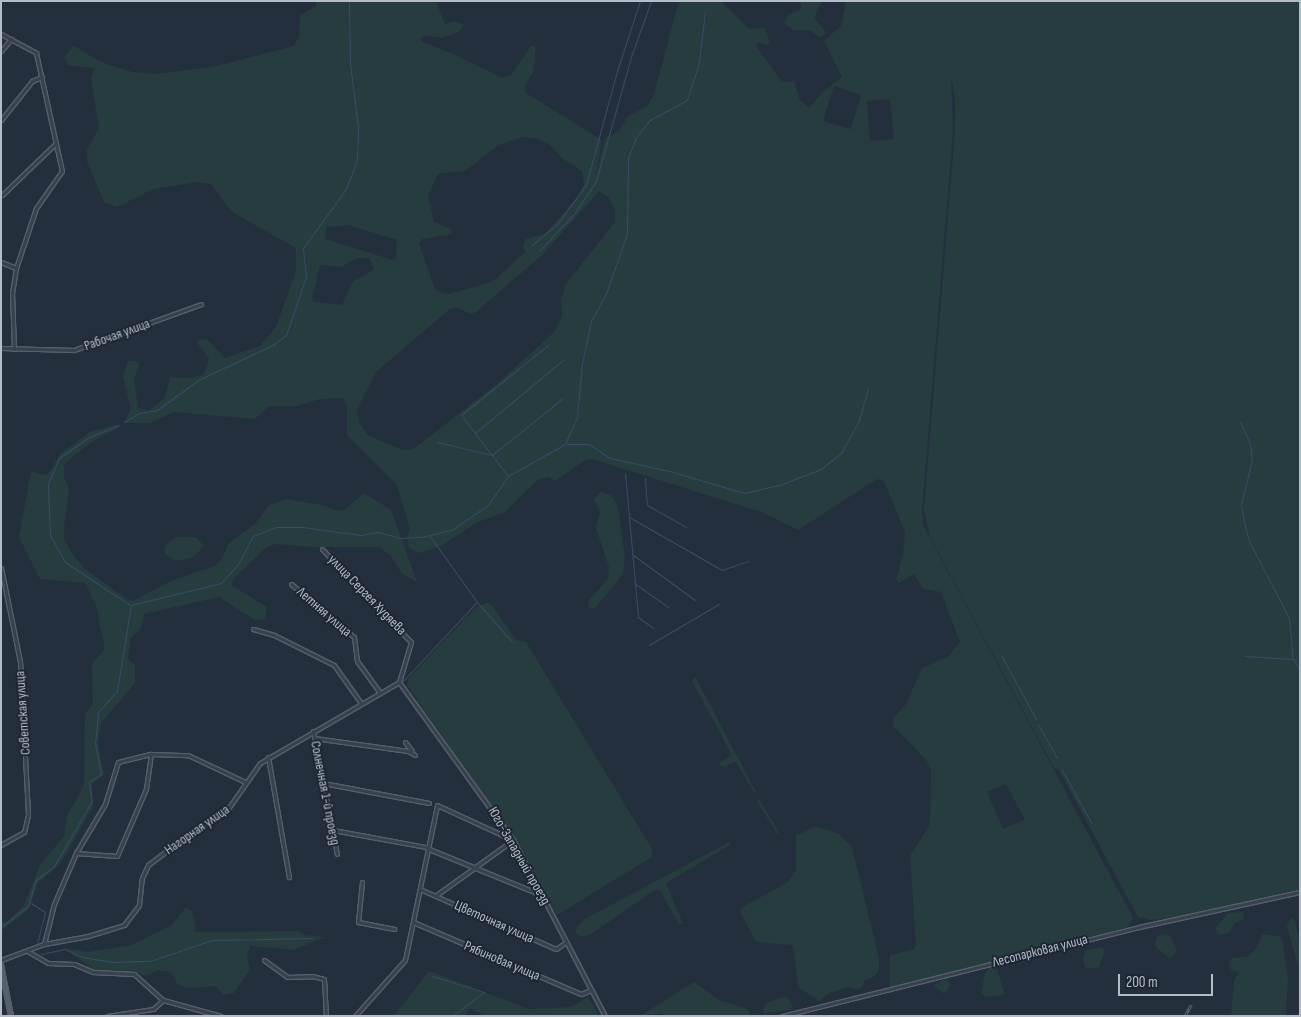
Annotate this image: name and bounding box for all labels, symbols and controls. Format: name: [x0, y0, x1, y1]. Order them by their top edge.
street label: Рабочая улица: [82, 315, 152, 355]
street label: улица Сергея Худяева: [324, 551, 410, 639]
street label: Летняя улица: [293, 584, 355, 640]
street label: Советская улица: [12, 670, 34, 756]
street label: Солнечная 1-й проезд: [307, 740, 343, 846]
street label: Нагорная улица: [161, 801, 233, 859]
street label: Юго-Западный проезд: [484, 804, 554, 908]
street label: Цветочная улица: [452, 897, 536, 947]
street label: Лесопарковая улица: [991, 931, 1089, 971]
street label: Рябиновая улица: [461, 937, 543, 985]
scale bar: [1121, 964, 1216, 996]
text: 200 m: [1126, 973, 1158, 992]

